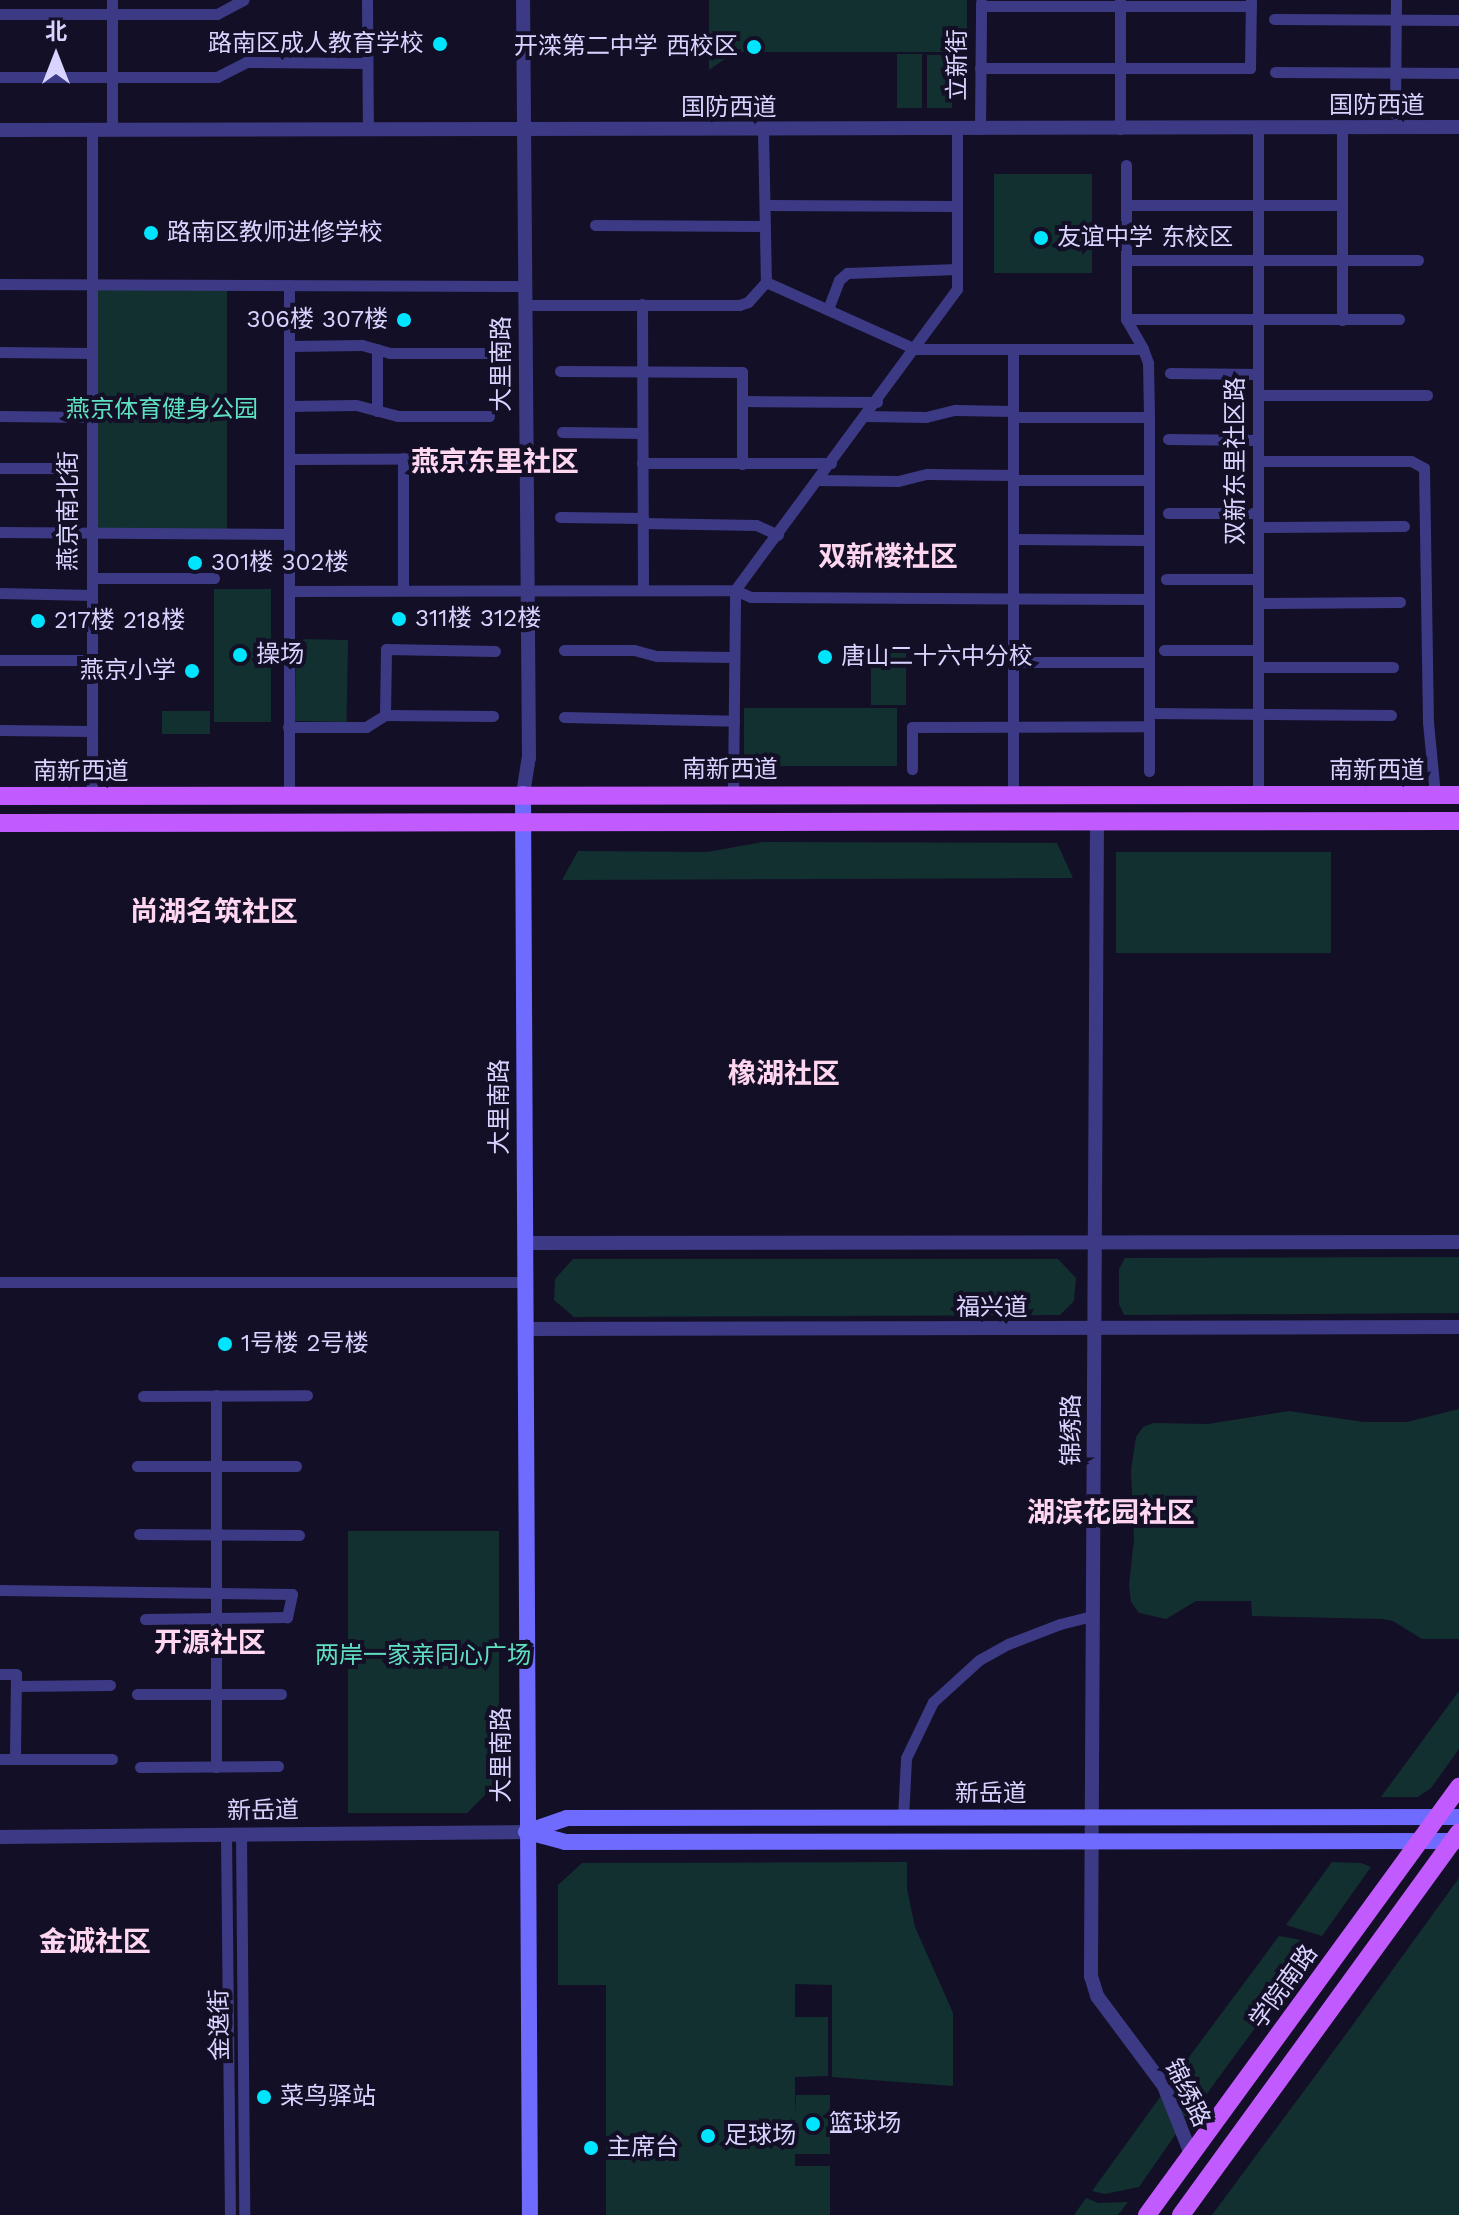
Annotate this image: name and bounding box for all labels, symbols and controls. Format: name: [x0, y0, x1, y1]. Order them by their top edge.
north arrow: [16, 16, 96, 96]
text: 北: [45, 19, 67, 44]
street label: 立新街: [944, 29, 972, 101]
place label: 路南区成人教育学校: [208, 30, 424, 58]
place label: 开滦第二中学 西校区: [514, 33, 738, 61]
marker: 路南区成人教育学校: [431, 35, 449, 53]
marker: 开滦第二中学 西校区: [745, 38, 763, 56]
street label: 国防西道: [1329, 92, 1425, 120]
street label: 国防西道: [681, 94, 777, 122]
place label: 路南区教师进修学校: [167, 219, 383, 247]
marker: 路南区教师进修学校: [142, 224, 160, 242]
place label: 友谊中学 东校区: [1057, 224, 1233, 252]
marker: 友谊中学 东校区: [1032, 229, 1050, 247]
place label: 306楼 307楼: [246, 306, 388, 334]
marker: 306楼 307楼: [395, 311, 413, 329]
street label: 大里南路: [488, 316, 516, 412]
street label: 双新东里社区路: [1222, 377, 1250, 545]
park label: 燕京体育健身公园: [66, 396, 258, 424]
district label: 燕京东里社区: [411, 445, 579, 479]
street label: 燕京南北街: [55, 451, 83, 571]
district label: 双新楼社区: [818, 540, 958, 574]
place label: 301楼 302楼: [211, 549, 348, 577]
marker: 301楼 302楼: [186, 554, 204, 572]
place label: 311楼 312楼: [415, 605, 541, 633]
place label: 217楼 218楼: [54, 607, 185, 635]
marker: 311楼 312楼: [390, 610, 408, 628]
marker: 217楼 218楼: [29, 612, 47, 630]
place label: 操场: [256, 641, 304, 669]
place label: 唐山二十六中分校: [841, 643, 1033, 671]
marker: 操场: [231, 646, 249, 664]
marker: 唐山二十六中分校: [816, 648, 834, 666]
place label: 燕京小学: [80, 657, 176, 685]
marker: 燕京小学: [183, 662, 201, 680]
street label: 南新西道: [682, 756, 778, 784]
street label: 南新西道: [1329, 757, 1425, 785]
street label: 南新西道: [33, 758, 129, 786]
district label: 尚湖名筑社区: [130, 895, 298, 929]
district label: 橡湖社区: [728, 1057, 840, 1091]
street label: 大里南路: [486, 1059, 514, 1155]
street label: 福兴道: [956, 1294, 1028, 1322]
place label: 1号楼 2号楼: [241, 1330, 369, 1358]
marker: 1号楼 2号楼: [216, 1335, 234, 1353]
street label: 锦绣路: [1058, 1394, 1086, 1466]
district label: 湖滨花园社区: [1027, 1496, 1195, 1530]
district label: 开源社区: [154, 1626, 266, 1660]
park label: 两岸一家亲同心广场: [315, 1642, 531, 1670]
street label: 大里南路: [488, 1707, 516, 1803]
street label: 新岳道: [955, 1780, 1027, 1808]
street label: 新岳道: [227, 1796, 299, 1826]
district label: 金诚社区: [39, 1925, 151, 1959]
street label: 学院南路: [1244, 1940, 1324, 2034]
street label: 金逸街: [205, 1989, 235, 2061]
street label: 锦绣路: [1158, 2054, 1216, 2132]
place label: 菜鸟驿站: [280, 2083, 376, 2111]
marker: 菜鸟驿站: [255, 2088, 273, 2106]
place label: 篮球场: [829, 2110, 901, 2138]
marker: 篮球场: [804, 2115, 822, 2133]
place label: 足球场: [724, 2122, 796, 2150]
marker: 足球场: [699, 2127, 717, 2145]
place label: 主席台: [607, 2134, 679, 2162]
marker: 主席台: [582, 2139, 600, 2157]

